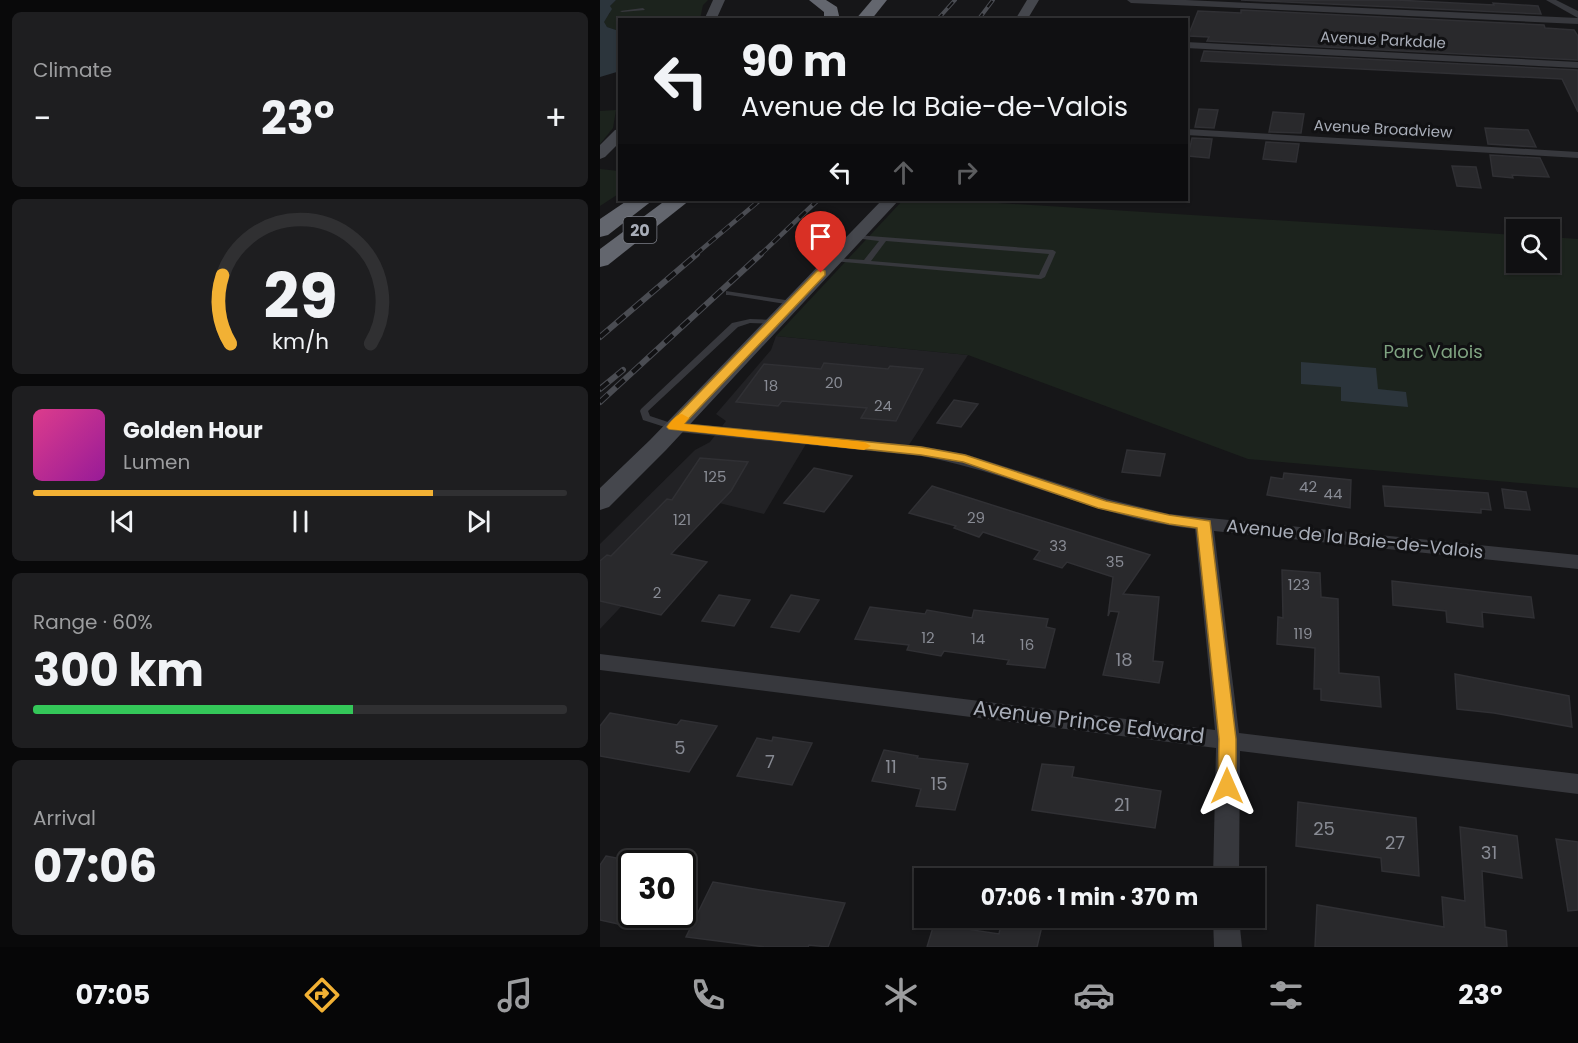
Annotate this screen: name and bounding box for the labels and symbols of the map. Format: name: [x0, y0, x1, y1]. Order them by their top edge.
street label: Avenue Parkdale: [1320, 26, 1446, 53]
street label: Avenue Broadview: [1313, 114, 1454, 143]
pin: [795, 211, 846, 273]
road number: 20: [624, 217, 657, 243]
park label: Parc Valois: [1383, 339, 1483, 364]
house number: 20: [825, 372, 843, 393]
house number: 18: [764, 375, 778, 396]
house number: 24: [874, 395, 892, 416]
house number: 125: [704, 466, 726, 487]
house number: 42: [1299, 476, 1317, 497]
house number: 44: [1324, 483, 1342, 504]
house number: 29: [967, 507, 985, 528]
house number: 121: [673, 509, 691, 530]
street label: Avenue de la Baie-de-Valois: [1225, 513, 1485, 564]
house number: 33: [1049, 535, 1067, 556]
house number: 35: [1106, 551, 1124, 572]
house number: 123: [1288, 574, 1310, 595]
house number: 2: [653, 582, 661, 603]
house number: 119: [1293, 623, 1313, 644]
house number: 12: [921, 627, 935, 648]
house number: 14: [971, 628, 985, 649]
house number: 16: [1020, 634, 1034, 655]
house number: 18: [1115, 647, 1133, 672]
street label: Avenue Prince Edward: [972, 693, 1206, 750]
house number: 5: [674, 735, 686, 760]
house number: 7: [765, 749, 775, 774]
house number: 11: [885, 754, 897, 779]
position arrow: [1195, 754, 1259, 818]
house number: 15: [930, 771, 948, 796]
house number: 21: [1114, 792, 1130, 817]
house number: 25: [1313, 816, 1335, 841]
house number: 27: [1385, 830, 1405, 855]
house number: 31: [1481, 840, 1497, 865]
speed limit sign: 30: [618, 850, 696, 928]

